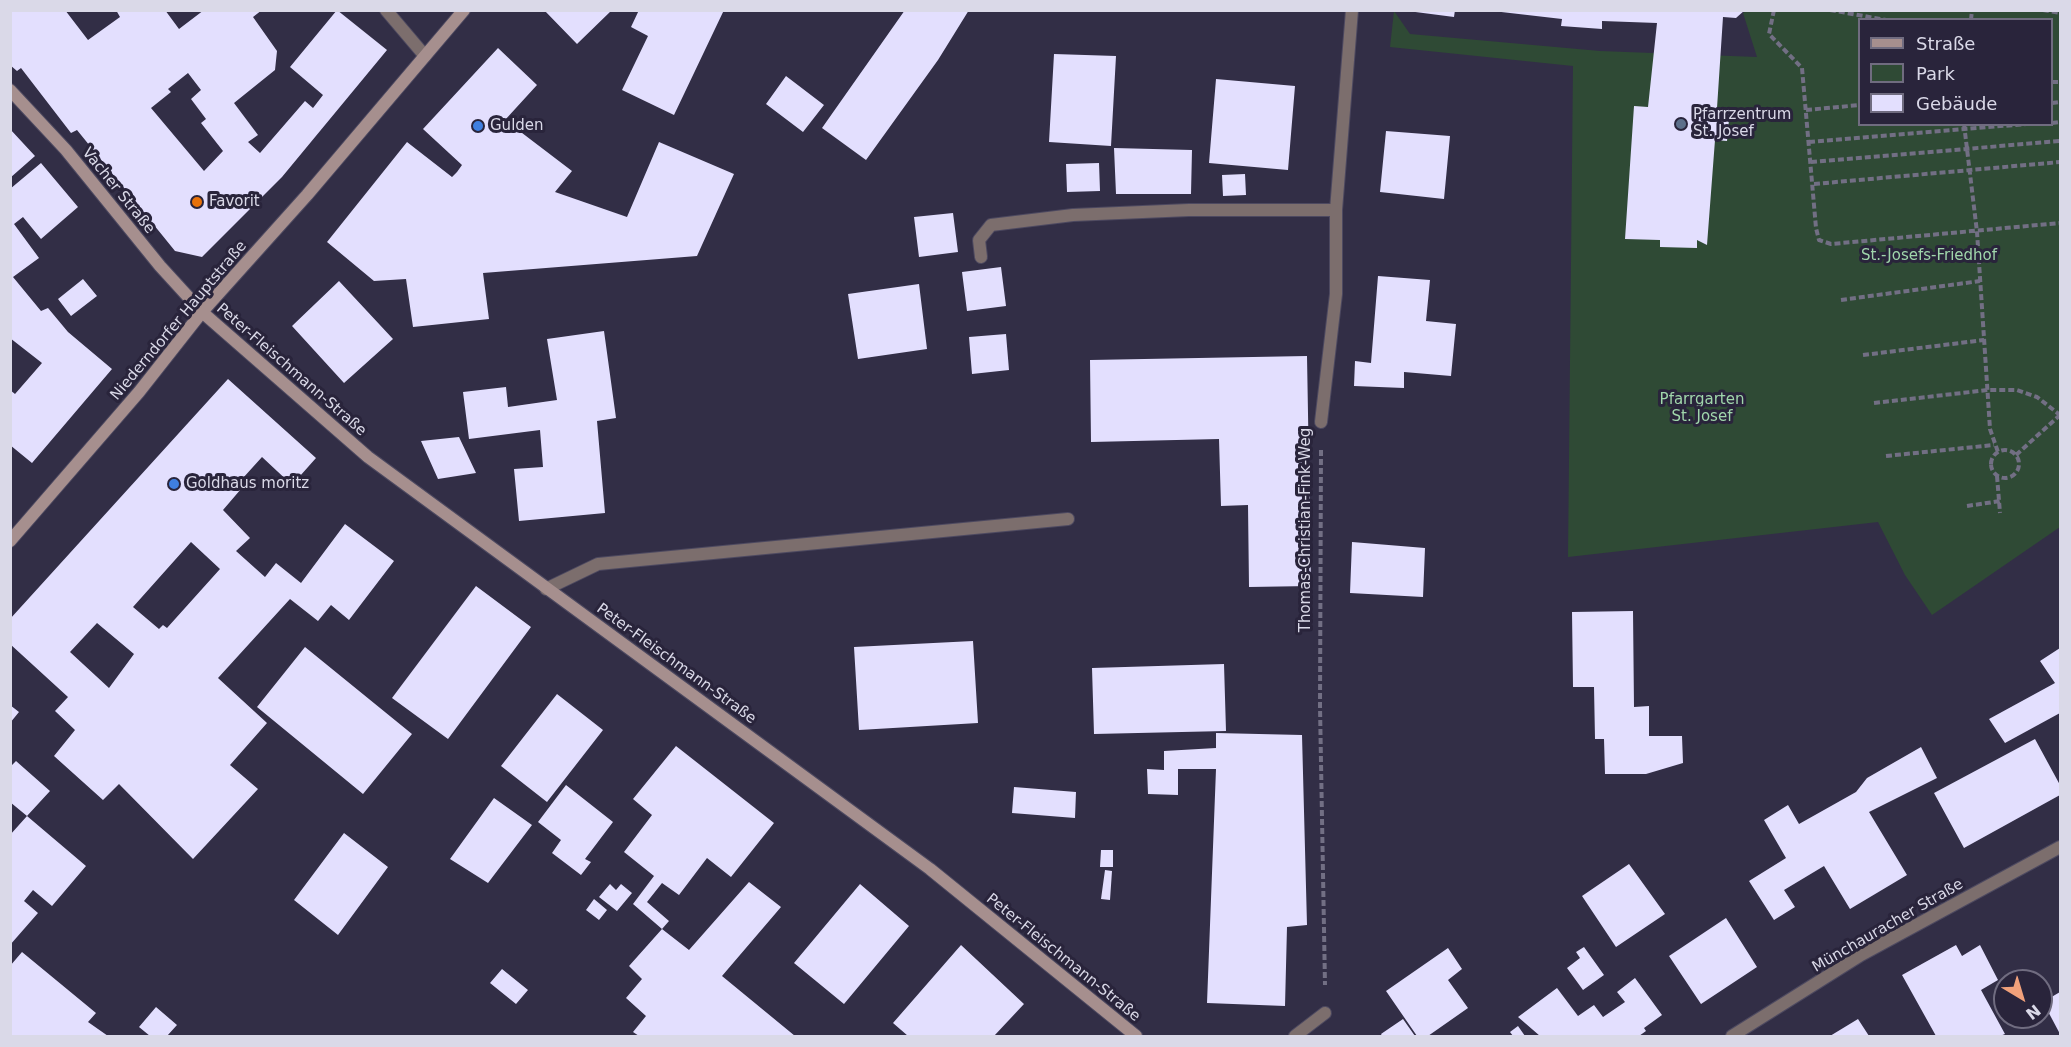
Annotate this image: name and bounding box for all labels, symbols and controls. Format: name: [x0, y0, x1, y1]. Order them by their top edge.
legend: [1858, 18, 2053, 126]
text: Straße: [1916, 33, 1975, 54]
text: Park: [1916, 63, 1955, 84]
text: Gebäude: [1916, 93, 1997, 114]
place label: Pfarrzentrum St. Josef: [1693, 106, 1791, 141]
place label: Gulden: [490, 117, 544, 135]
marker: Pfarrzentrum St. Josef: [1674, 117, 1688, 131]
marker: Gulden: [471, 119, 485, 133]
street label: Vacher Straße: [78, 144, 158, 238]
place label: Favorit: [209, 193, 260, 211]
marker: Favorit: [190, 195, 204, 209]
street label: Niederndorfer Hauptstraße: [107, 238, 251, 404]
park label: St.-Josefs-Friedhof: [1861, 247, 1997, 265]
street label: Peter-Fleischmann-Straße: [212, 300, 370, 440]
park label: Pfarrgarten St. Josef: [1660, 391, 1744, 426]
street label: Thomas-Christian-Fink-Weg: [1297, 428, 1315, 632]
place label: Goldhaus moritz: [186, 475, 309, 493]
marker: Goldhaus moritz: [167, 477, 181, 491]
street label: Peter-Fleischmann-Straße: [593, 600, 759, 728]
street label: Münchauracher Straße: [1809, 875, 1967, 977]
street label: Peter-Fleischmann-Straße: [982, 890, 1144, 1026]
north arrow: [1993, 969, 2053, 1029]
text: N: [2022, 1000, 2044, 1024]

